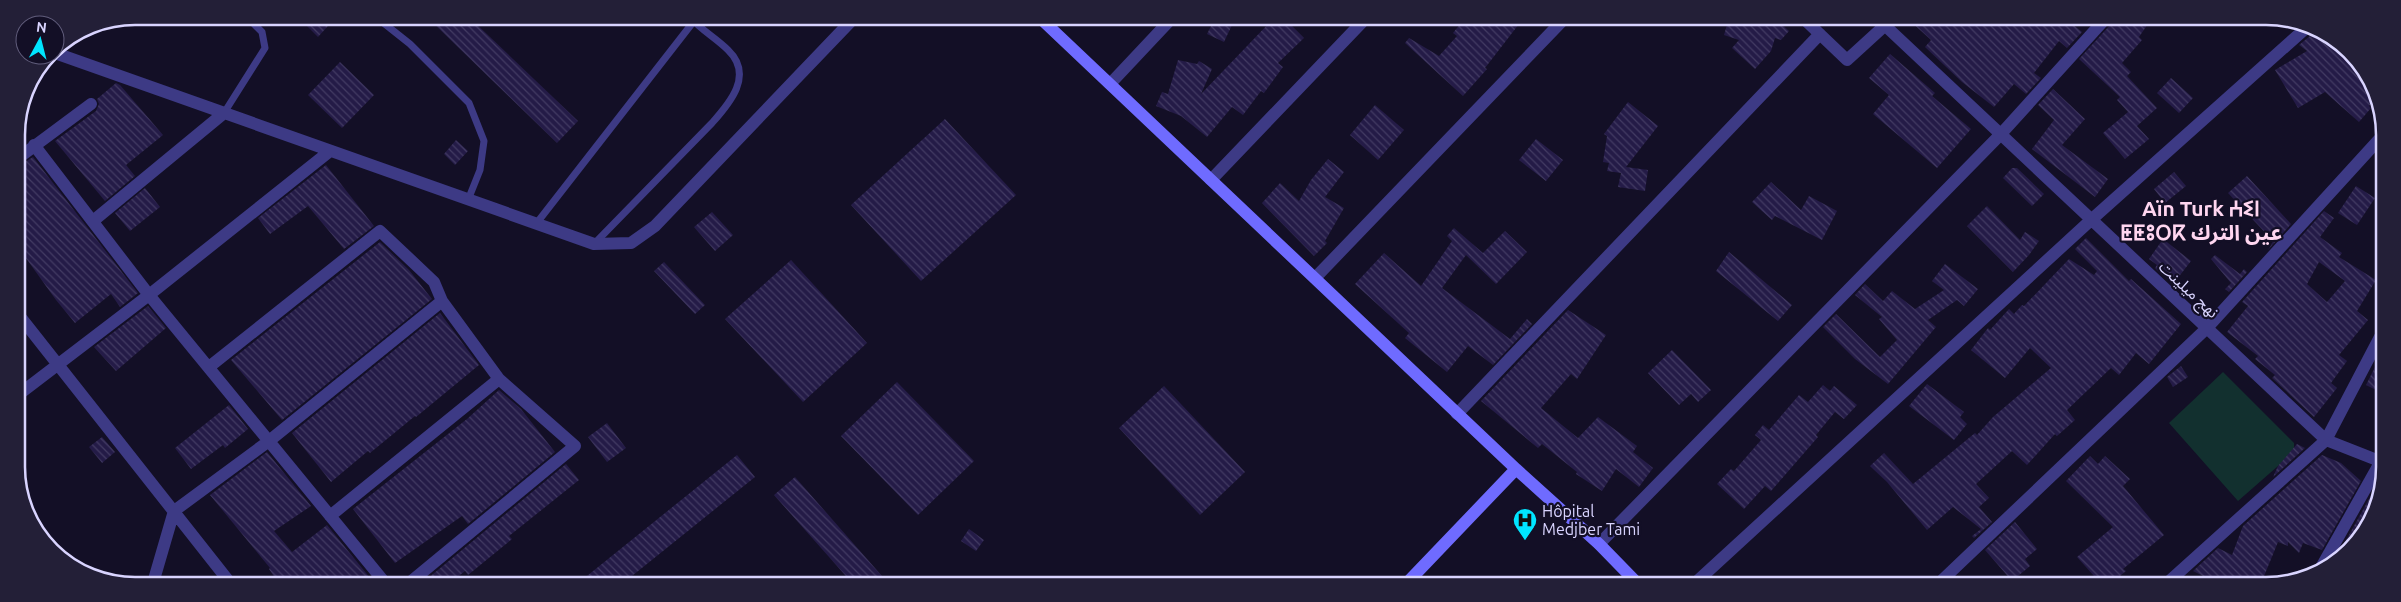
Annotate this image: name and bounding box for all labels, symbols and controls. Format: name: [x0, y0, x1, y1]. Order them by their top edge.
north arrow: [15, 15, 65, 65]
text: N: [35, 19, 48, 36]
district label: Aïn Turk ⵄⵉⵏ ⵟⵟⵓⵔⴽ عين الترك: [2120, 196, 2282, 245]
street label: نهج ميلينت: [2153, 257, 2222, 324]
place label: Hôpital Medjber Tami: [1542, 502, 1640, 538]
hospital icon: Hôpital Medjber Tami: [1512, 507, 1538, 541]

